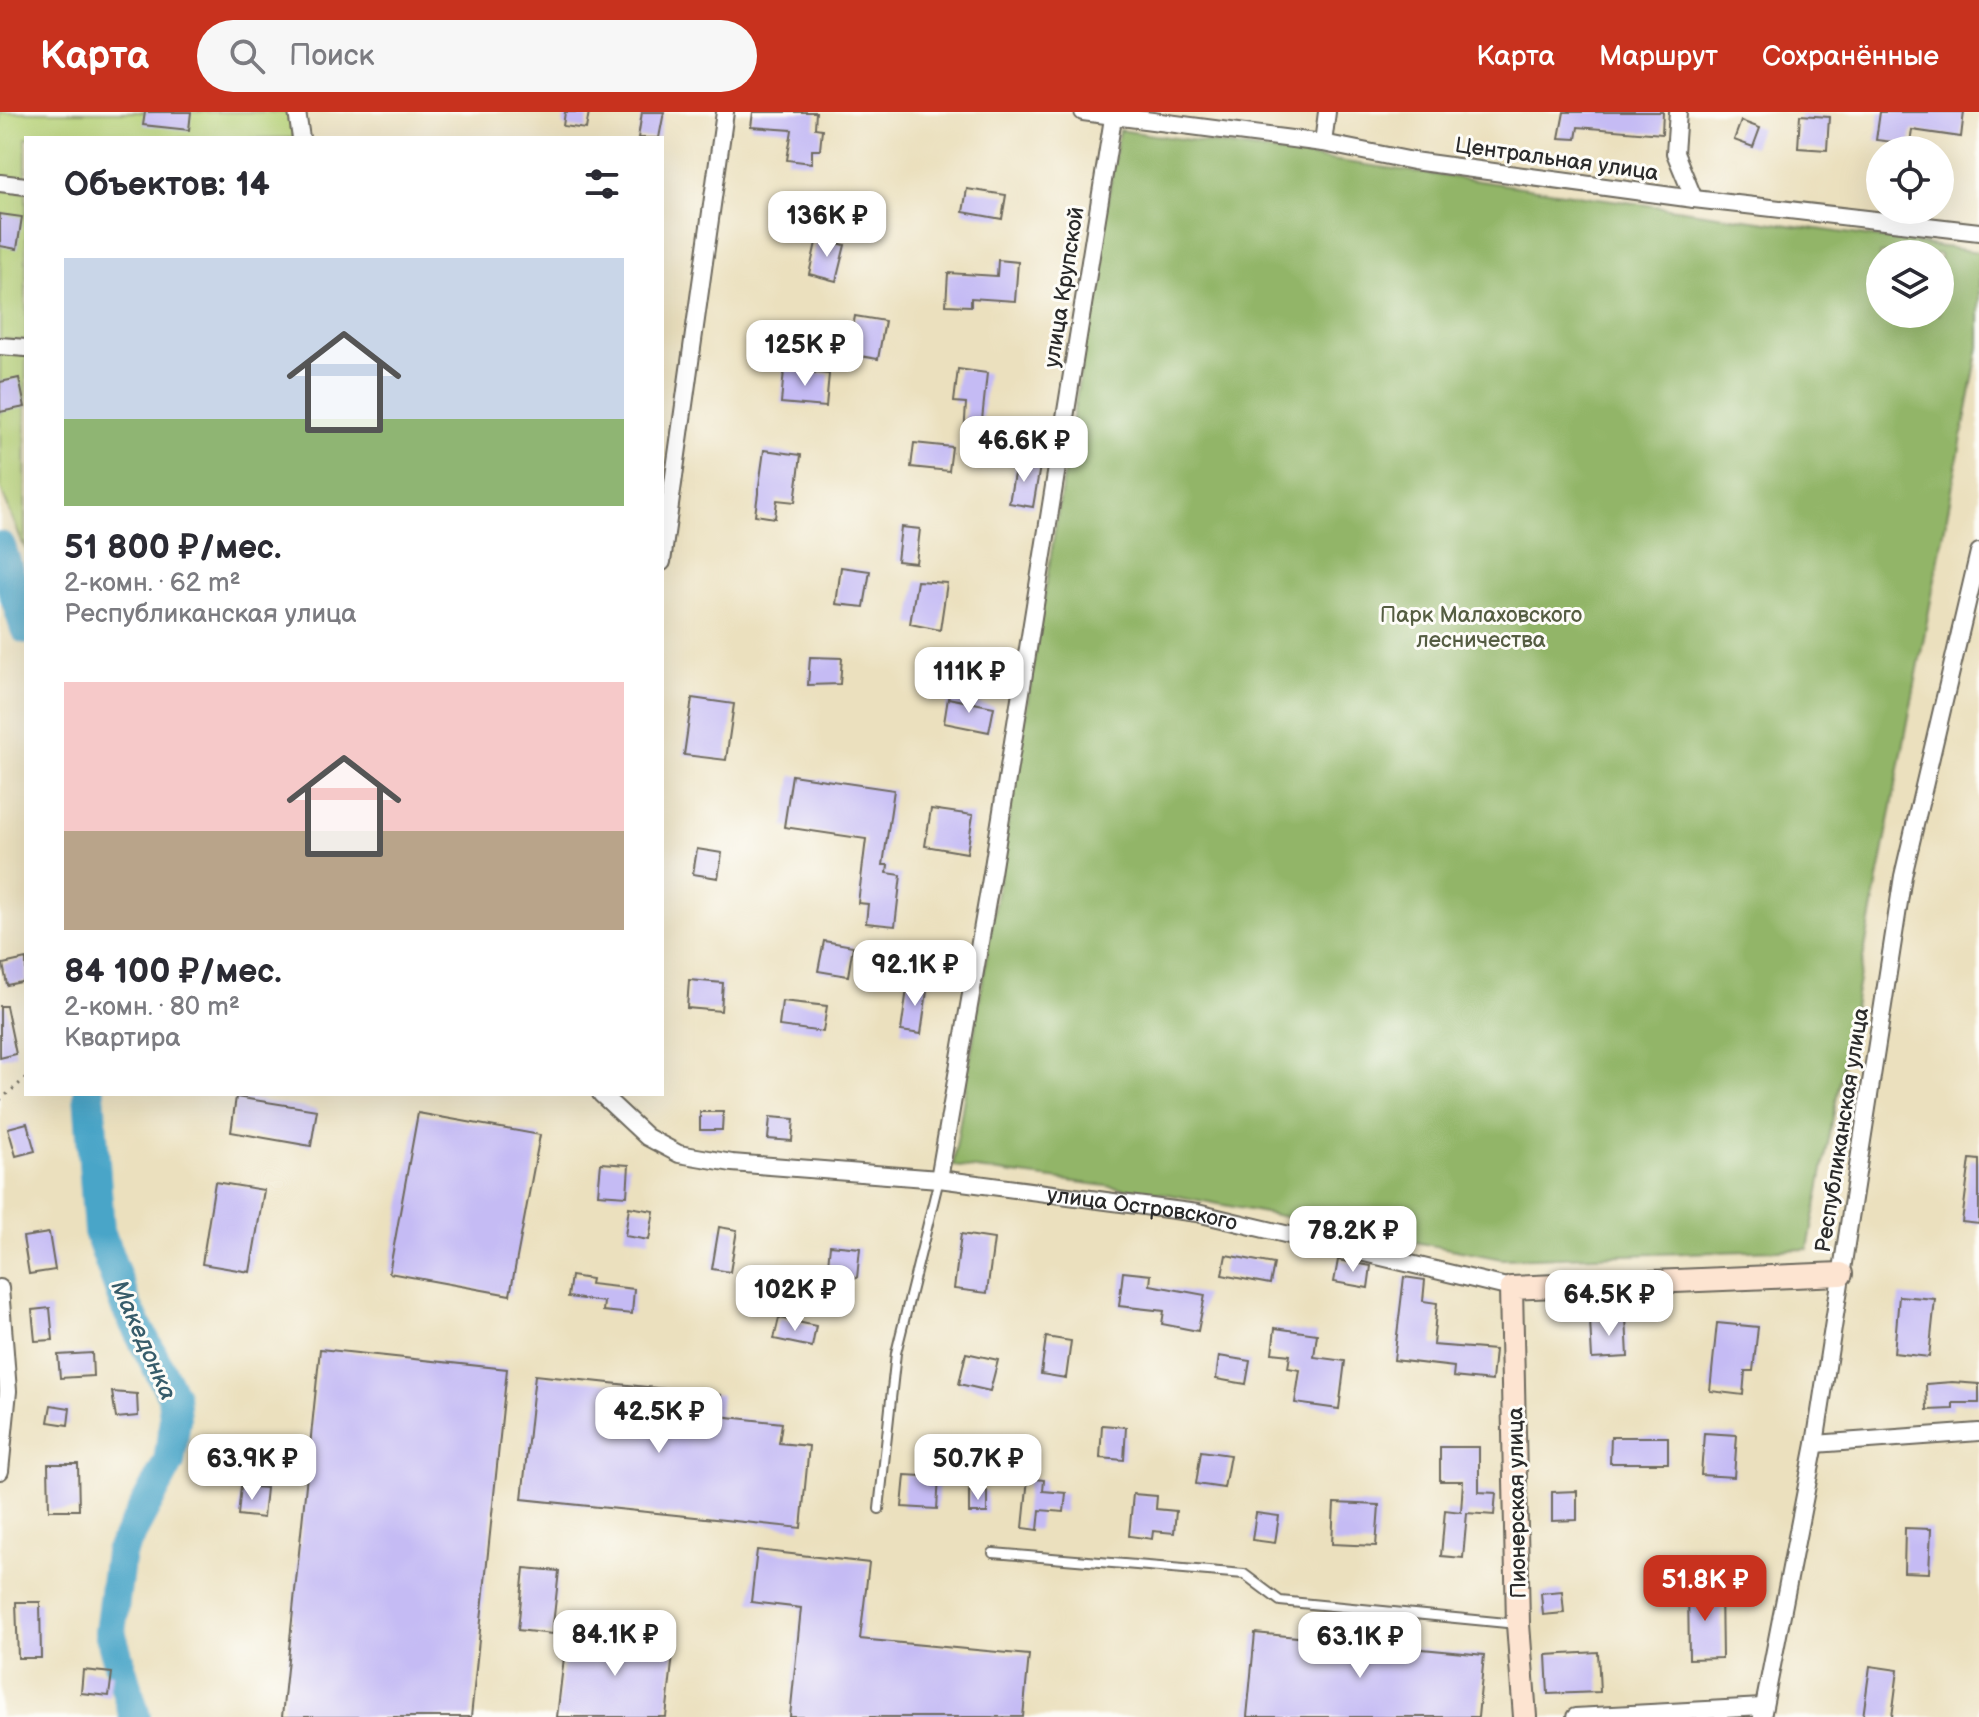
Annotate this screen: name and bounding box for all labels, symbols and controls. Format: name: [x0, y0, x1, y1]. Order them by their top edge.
search box: [197, 20, 757, 92]
text: Карта: [40, 34, 149, 79]
icon: search: [225, 34, 269, 78]
text: Поиск: [289, 38, 375, 74]
text: Карта: [1476, 40, 1555, 73]
text: Маршрут: [1599, 40, 1718, 73]
text: Сохранённые: [1762, 40, 1939, 73]
street label: Центральная улица: [1453, 132, 1660, 187]
map controls: [1866, 136, 1954, 328]
button: locate: [1866, 136, 1954, 224]
icon: filters: [580, 162, 624, 206]
text: Объектов: 14: [64, 164, 270, 205]
pin: 136K ₽: [762, 191, 892, 259]
text: 136K ₽: [786, 201, 868, 232]
street label: улица Крупской: [1038, 205, 1091, 370]
button: layers: [1866, 240, 1954, 328]
icon: home: [272, 310, 416, 454]
pin: 125K ₽: [740, 320, 870, 388]
text: 125K ₽: [764, 330, 846, 361]
pin: 46.6K ₽: [950, 416, 1098, 484]
text: 46.6K ₽: [978, 426, 1070, 457]
text: 51 800 ₽/мес.: [64, 527, 281, 568]
text: 2-комн. · 62 m²: [64, 568, 241, 599]
text: Республиканская улица: [64, 599, 357, 630]
park label: Парк Малаховского лесничества: [1380, 602, 1582, 654]
pin: 111K ₽: [904, 647, 1034, 715]
text: 111K ₽: [933, 657, 1005, 688]
icon: home: [272, 734, 416, 878]
pin: 92.1K ₽: [841, 940, 989, 1008]
text: 92.1K ₽: [871, 950, 959, 981]
text: 84 100 ₽/мес.: [64, 951, 282, 992]
text: 2-комн. · 80 m²: [64, 992, 240, 1023]
street label: Республиканская улица: [1810, 1006, 1875, 1255]
text: Квартира: [64, 1023, 181, 1054]
street label: улица Островского: [1045, 1181, 1240, 1237]
pin: 78.2K ₽: [1279, 1206, 1427, 1274]
text: 78.2K ₽: [1307, 1216, 1399, 1247]
pin: 102K ₽: [730, 1265, 860, 1333]
pin: 64.5K ₽: [1535, 1270, 1683, 1338]
text: 102K ₽: [754, 1275, 836, 1306]
water label: Македонка: [104, 1276, 183, 1405]
text: 64.5K ₽: [1563, 1280, 1655, 1311]
pin: 42.5K ₽: [585, 1387, 733, 1455]
text: 42.5K ₽: [613, 1397, 705, 1428]
street label: Пионерская улица: [1502, 1407, 1533, 1599]
pin: 63.9K ₽: [178, 1434, 326, 1502]
pin: 50.7K ₽: [904, 1434, 1052, 1502]
text: 63.9K ₽: [206, 1444, 298, 1475]
text: 50.7K ₽: [932, 1444, 1024, 1475]
pin: 51.8K ₽: [1631, 1555, 1779, 1623]
text: 51.8K ₽: [1661, 1565, 1749, 1596]
pin: 84.1K ₽: [541, 1610, 689, 1678]
pin: 63.1K ₽: [1286, 1612, 1434, 1680]
text: 84.1K ₽: [571, 1620, 659, 1651]
text: 63.1K ₽: [1316, 1622, 1404, 1653]

